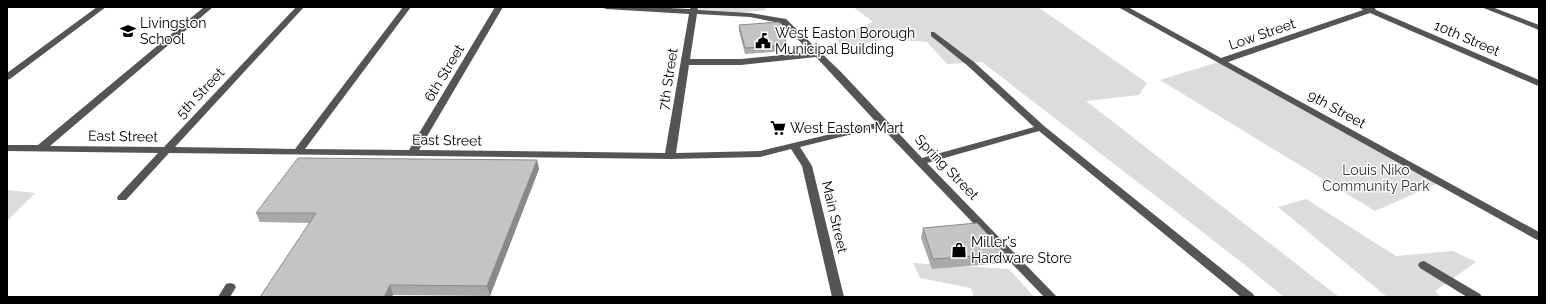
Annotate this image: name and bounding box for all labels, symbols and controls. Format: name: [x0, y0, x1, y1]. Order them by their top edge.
place label: Livingston School: [140, 15, 206, 47]
street label: Low Street: [1227, 15, 1298, 53]
street label: 10th Street: [1432, 17, 1503, 59]
school or university icon: Livingston School: [119, 22, 137, 40]
place label: West Easton Borough Municipal Building: [775, 25, 915, 57]
public building icon: West Easton Borough Municipal Building: [754, 32, 772, 50]
street label: 6th Street: [421, 41, 467, 104]
street label: 7th Street: [655, 46, 681, 111]
street label: 5th Street: [173, 64, 227, 121]
street label: 9th Street: [1305, 87, 1369, 132]
supermarket icon: West Easton Mart: [769, 119, 787, 137]
place label: West Easton Mart: [790, 120, 904, 136]
street label: East Street: [88, 127, 158, 145]
street label: East Street: [412, 131, 482, 149]
street label: Spring Street: [912, 131, 982, 203]
park label: Louis Niko Community Park: [1322, 162, 1430, 194]
street label: Main Street: [819, 179, 851, 255]
place label: Miller's Hardware Store: [971, 234, 1072, 266]
shop icon: Miller's Hardware Store: [950, 241, 968, 259]

